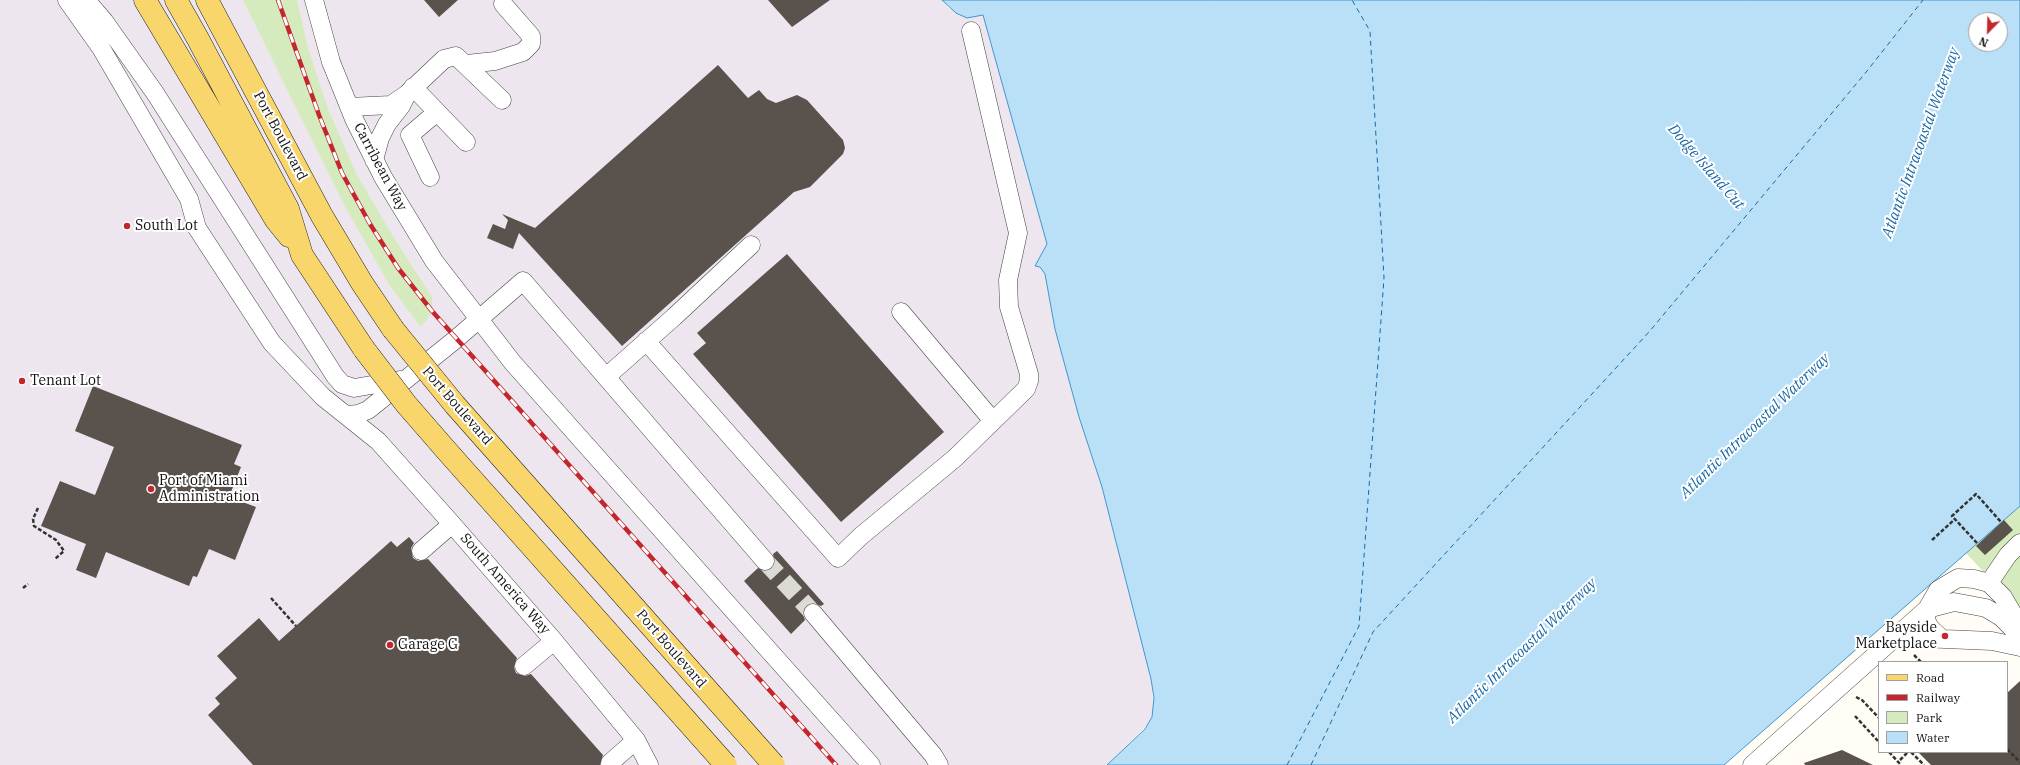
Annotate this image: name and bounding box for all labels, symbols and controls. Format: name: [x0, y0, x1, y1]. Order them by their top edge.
north arrow: [1968, 12, 2008, 52]
text: N: [1977, 34, 1990, 50]
water label: Atlantic Intracoastal Waterway: [1878, 46, 1964, 240]
street label: Port Boulevard: [250, 89, 310, 183]
street label: Carribean Way: [350, 120, 410, 214]
water label: Dodge Island Cut: [1664, 121, 1748, 213]
place label: South Lot: [135, 218, 198, 234]
marker: South Lot: [122, 221, 132, 231]
water label: Atlantic Intracoastal Waterway: [1677, 350, 1833, 502]
street label: Port Boulevard: [418, 363, 496, 449]
place label: Tenant Lot: [30, 373, 101, 389]
marker: Tenant Lot: [17, 376, 27, 386]
place label: Port of Miami Administration: [159, 473, 260, 506]
marker: Port of Miami Administration: [146, 484, 156, 494]
street label: South America Way: [456, 530, 554, 638]
water label: Atlantic Intracoastal Waterway: [1444, 575, 1600, 727]
street label: Port Boulevard: [632, 606, 710, 692]
place label: Bayside Marketplace: [1856, 620, 1937, 652]
marker: Bayside Marketplace: [1940, 631, 1950, 641]
place label: Garage G: [398, 637, 458, 653]
marker: Garage G: [385, 640, 395, 650]
legend: [1878, 661, 2008, 753]
text: Road: [1916, 670, 1945, 685]
text: Railway: [1916, 690, 1960, 705]
text: Park: [1916, 710, 1942, 725]
text: Water: [1916, 730, 1949, 745]

